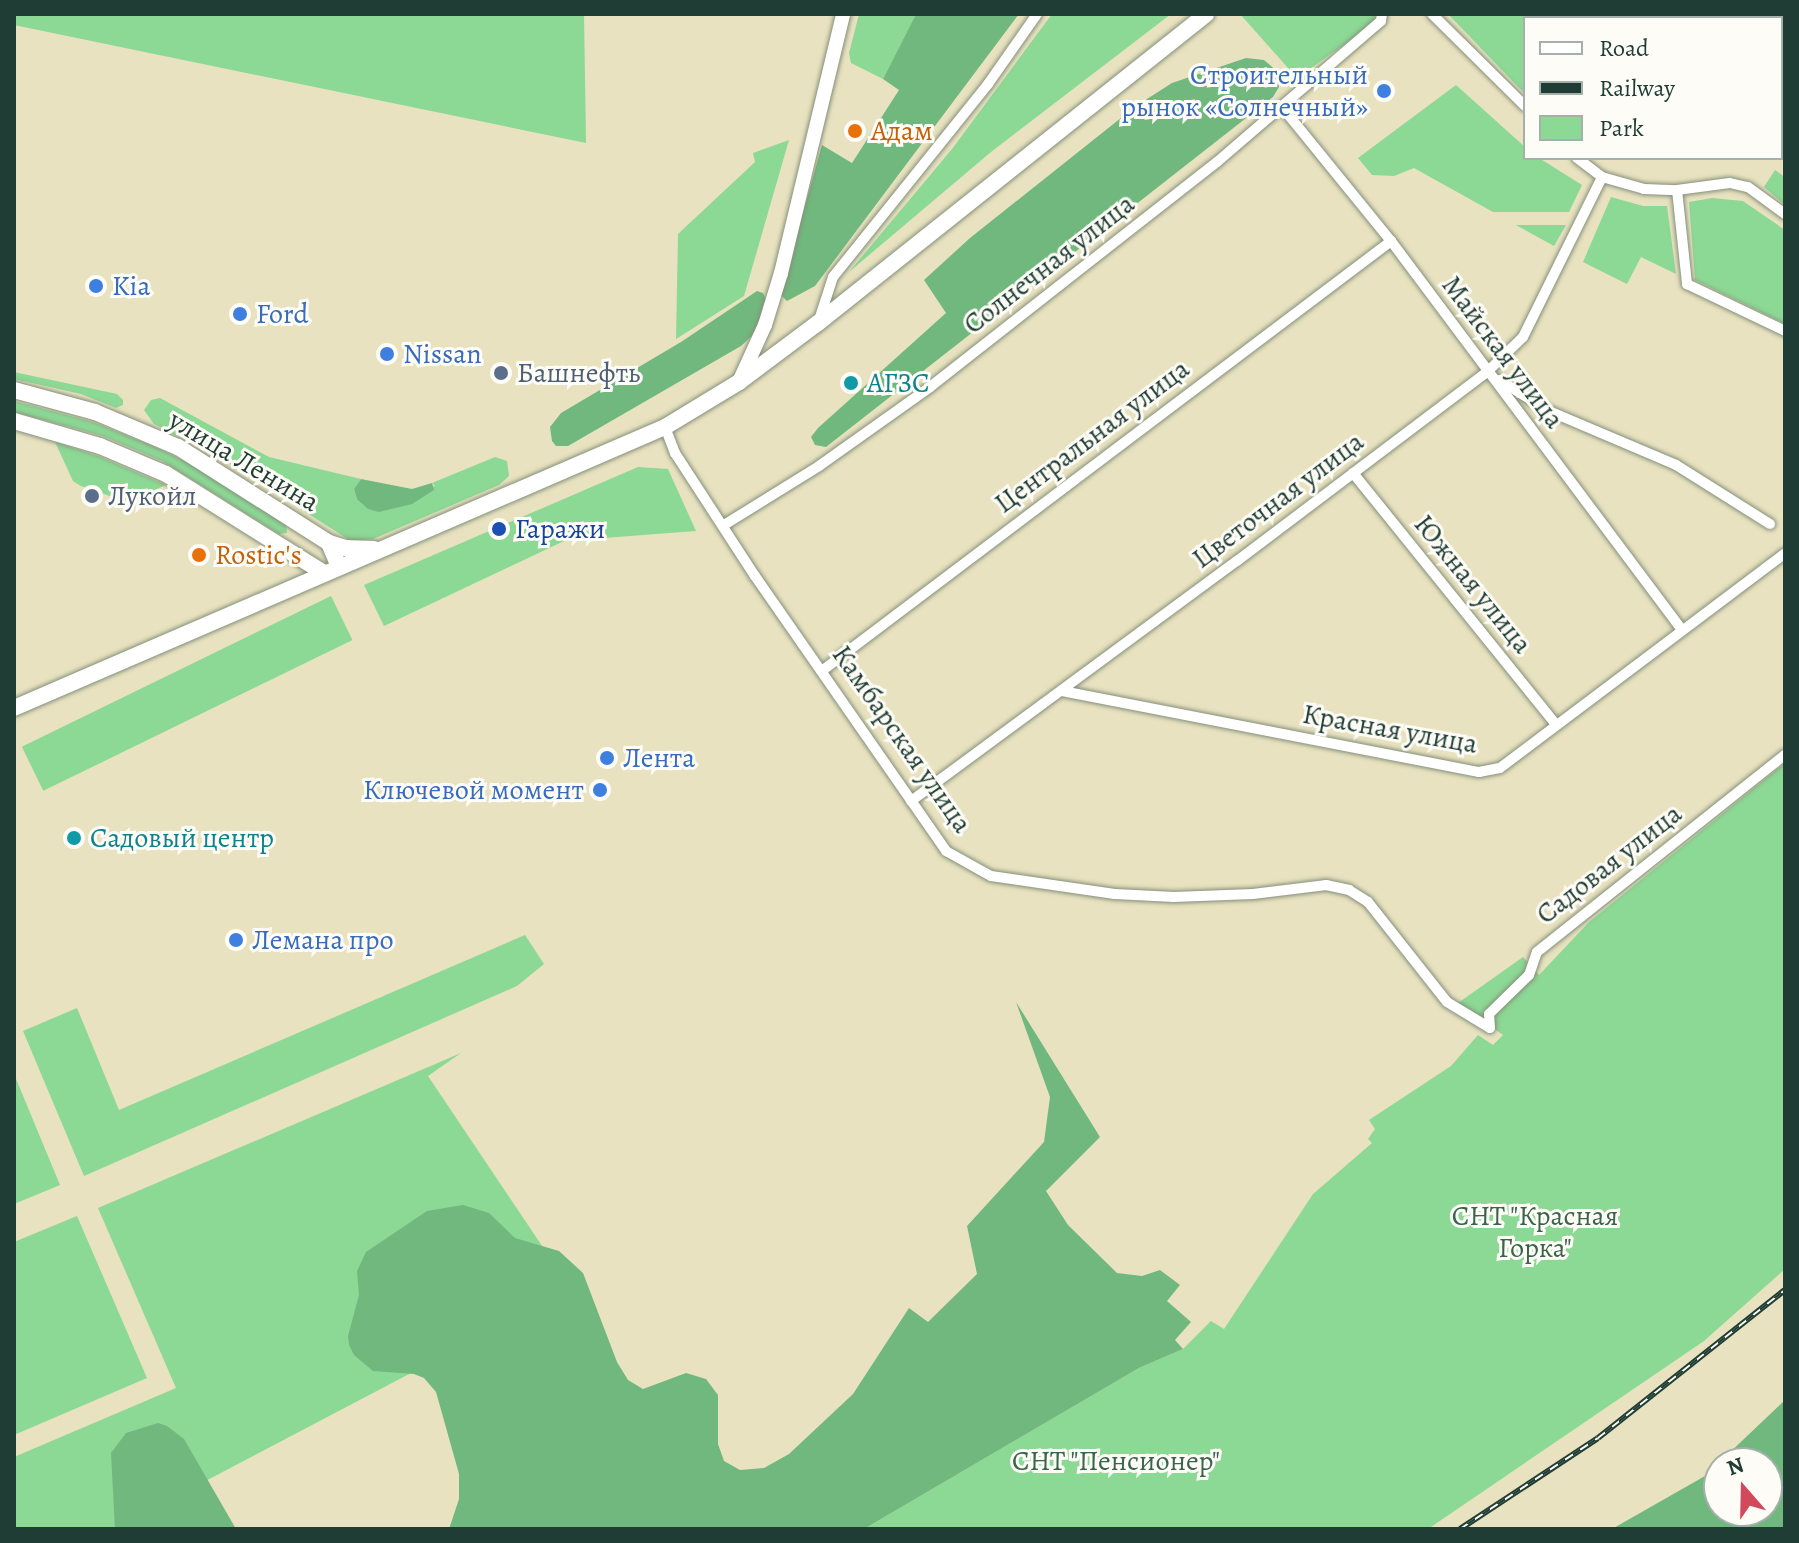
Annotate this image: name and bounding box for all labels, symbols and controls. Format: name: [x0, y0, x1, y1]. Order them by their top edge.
legend: [1523, 16, 1783, 160]
text: Road: [1599, 32, 1649, 64]
place label: Строительный рынок «Солнечный»: [1121, 58, 1368, 124]
text: Railway: [1599, 72, 1675, 104]
marker: Строительный рынок «Солнечный»: [1375, 82, 1393, 100]
text: Park: [1599, 112, 1644, 144]
place label: Адам: [871, 114, 933, 148]
marker: Адам: [846, 122, 864, 140]
street label: Солнечная улица: [957, 187, 1141, 341]
place label: Kia: [112, 269, 151, 303]
street label: Майская улица: [1435, 269, 1571, 435]
marker: Kia: [87, 277, 105, 295]
place label: Ford: [256, 297, 308, 331]
marker: Ford: [231, 305, 249, 323]
place label: Nissan: [403, 337, 482, 371]
marker: Nissan: [378, 345, 396, 363]
street label: Центральная улица: [988, 352, 1196, 520]
place label: Башнефть: [517, 356, 640, 390]
marker: Башнефть: [492, 364, 510, 382]
place label: АГЗС: [867, 366, 929, 400]
marker: АГЗС: [842, 374, 860, 392]
street label: улица Ленина: [163, 403, 325, 519]
street label: Цветочная улица: [1186, 425, 1370, 575]
place label: Лукойл: [108, 479, 197, 513]
marker: Лукойл: [83, 487, 101, 505]
street label: Южная улица: [1407, 508, 1539, 660]
place label: Гаражи: [515, 512, 605, 546]
marker: Гаражи: [490, 520, 508, 538]
place label: Rostic's: [215, 538, 302, 572]
marker: Rostic's: [190, 546, 208, 564]
street label: Камбарская улица: [825, 639, 979, 839]
street label: Красная улица: [1300, 697, 1480, 761]
place label: Лента: [623, 741, 695, 775]
marker: Лента: [598, 749, 616, 767]
place label: Ключевой момент: [363, 773, 584, 807]
marker: Ключевой момент: [591, 781, 609, 799]
street label: Садовая улица: [1530, 797, 1688, 931]
place label: Садовый центр: [90, 821, 274, 855]
marker: Садовый центр: [65, 829, 83, 847]
place label: Лемана про: [252, 923, 394, 957]
marker: Лемана про: [227, 931, 245, 949]
park label: СНТ "Красная Горка": [1451, 1199, 1619, 1265]
park label: СНТ "Пенсионер": [1012, 1444, 1220, 1478]
north arrow: [1703, 1447, 1783, 1527]
text: N: [1723, 1449, 1748, 1483]

